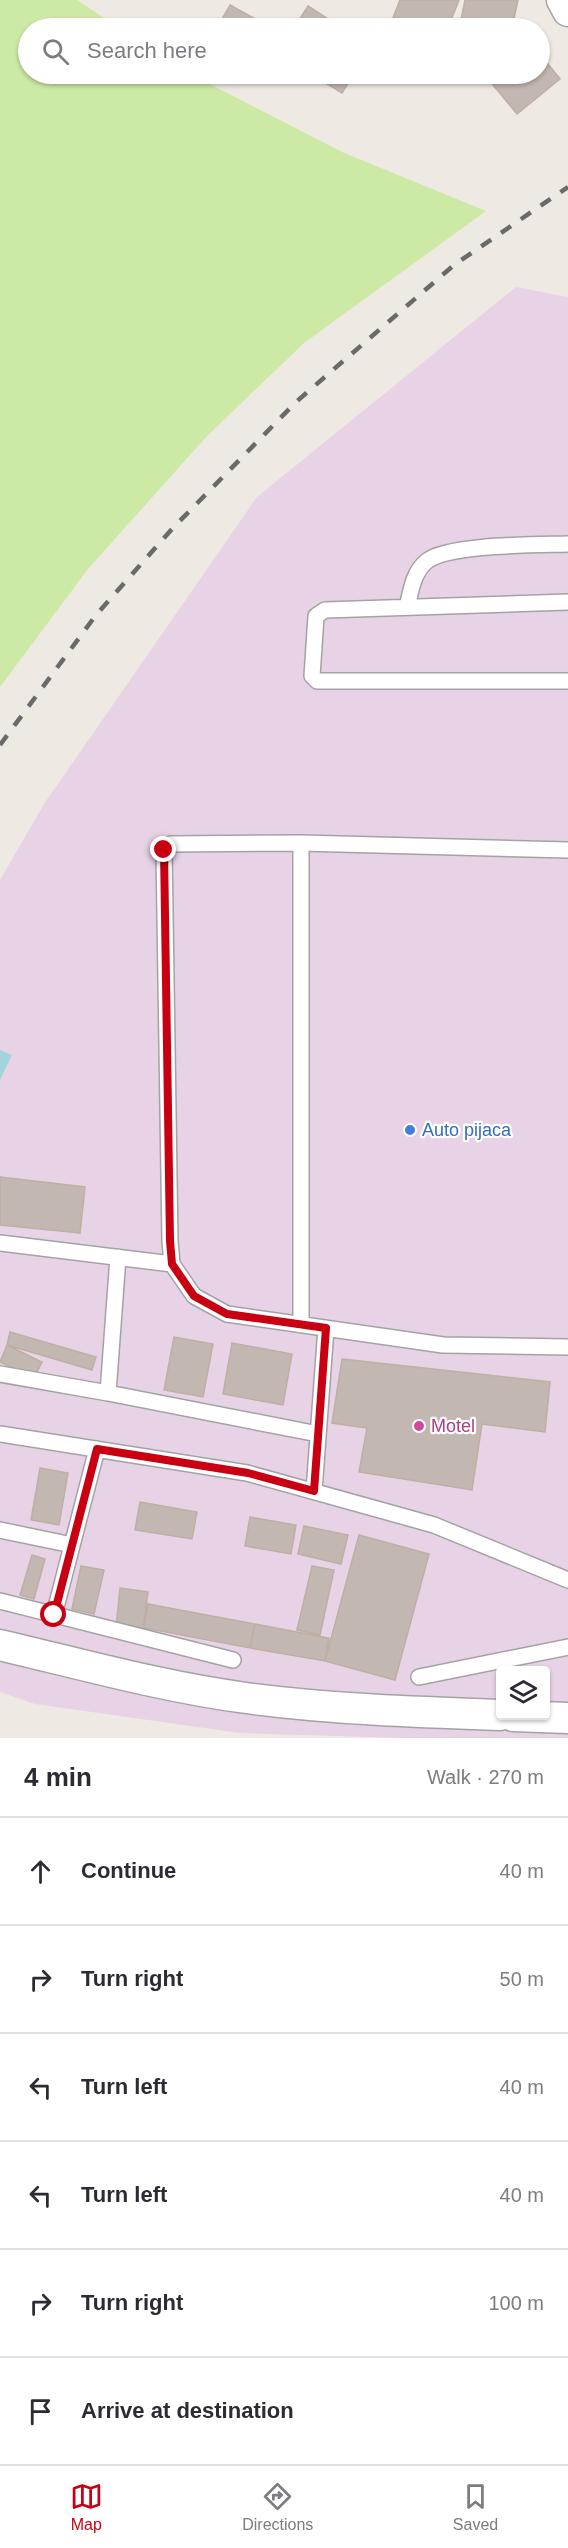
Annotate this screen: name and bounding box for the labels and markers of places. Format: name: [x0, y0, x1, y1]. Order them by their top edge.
place label: Auto pijaca: [422, 1120, 512, 1140]
marker: Auto pijaca: [403, 1123, 417, 1137]
place label: Motel: [431, 1416, 475, 1436]
marker: Motel: [412, 1419, 426, 1433]

